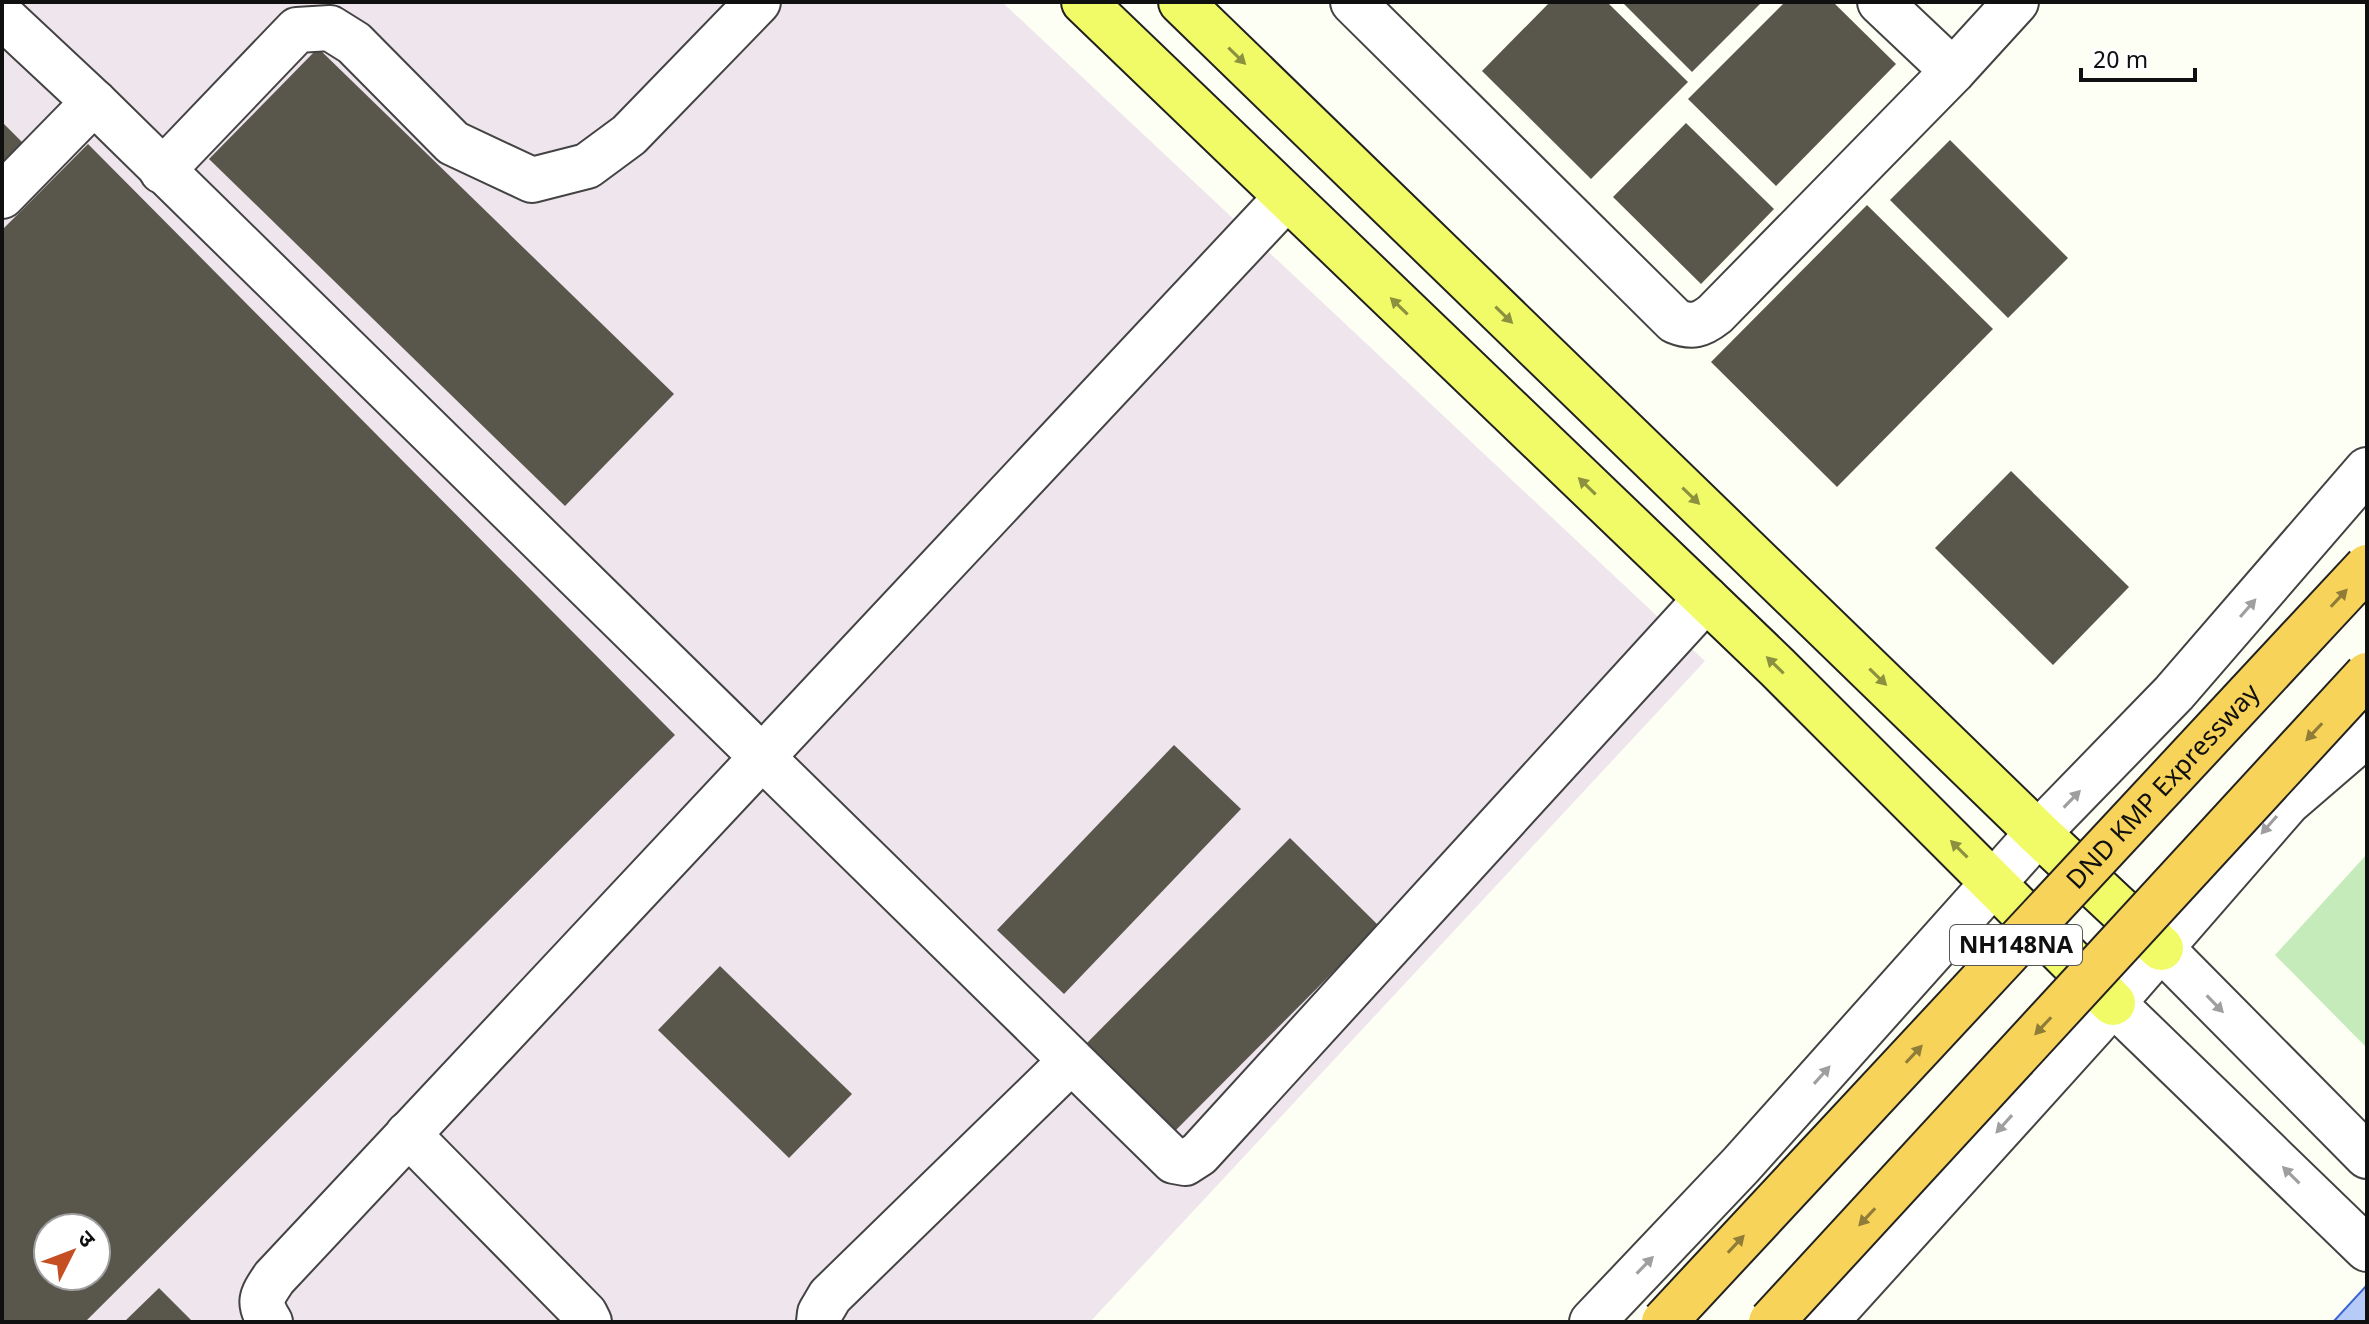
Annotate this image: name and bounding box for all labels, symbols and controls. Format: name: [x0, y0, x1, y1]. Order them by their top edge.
scale bar: [2081, 32, 2195, 82]
text: 20 m: [2093, 46, 2148, 78]
one-way arrow: [1227, 47, 1246, 65]
one-way arrow: [1390, 297, 1409, 316]
one-way arrow: [1494, 306, 1513, 324]
one-way arrow: [1578, 477, 1597, 495]
one-way arrow: [1681, 486, 1700, 505]
one-way arrow: [2329, 588, 2347, 607]
one-way arrow: [2239, 598, 2256, 618]
one-way arrow: [1766, 657, 1785, 675]
one-way arrow: [1868, 667, 1887, 686]
street label: DND KMP Expressway: [2061, 678, 2270, 898]
one-way arrow: [2306, 722, 2324, 741]
one-way arrow: [2062, 790, 2080, 809]
one-way arrow: [2261, 814, 2278, 834]
one-way arrow: [1950, 840, 1969, 859]
road number: NH148NA: [1950, 925, 2082, 965]
one-way arrow: [2206, 994, 2224, 1013]
one-way arrow: [2035, 1016, 2053, 1035]
one-way arrow: [1904, 1045, 1922, 1064]
one-way arrow: [1813, 1065, 1830, 1085]
one-way arrow: [1996, 1114, 2013, 1134]
one-way arrow: [2282, 1166, 2301, 1184]
one-way arrow: [1859, 1208, 1877, 1227]
north arrow: [32, 1212, 112, 1292]
text: उ: [70, 1226, 101, 1256]
one-way arrow: [1727, 1235, 1745, 1254]
one-way arrow: [1636, 1256, 1654, 1275]

